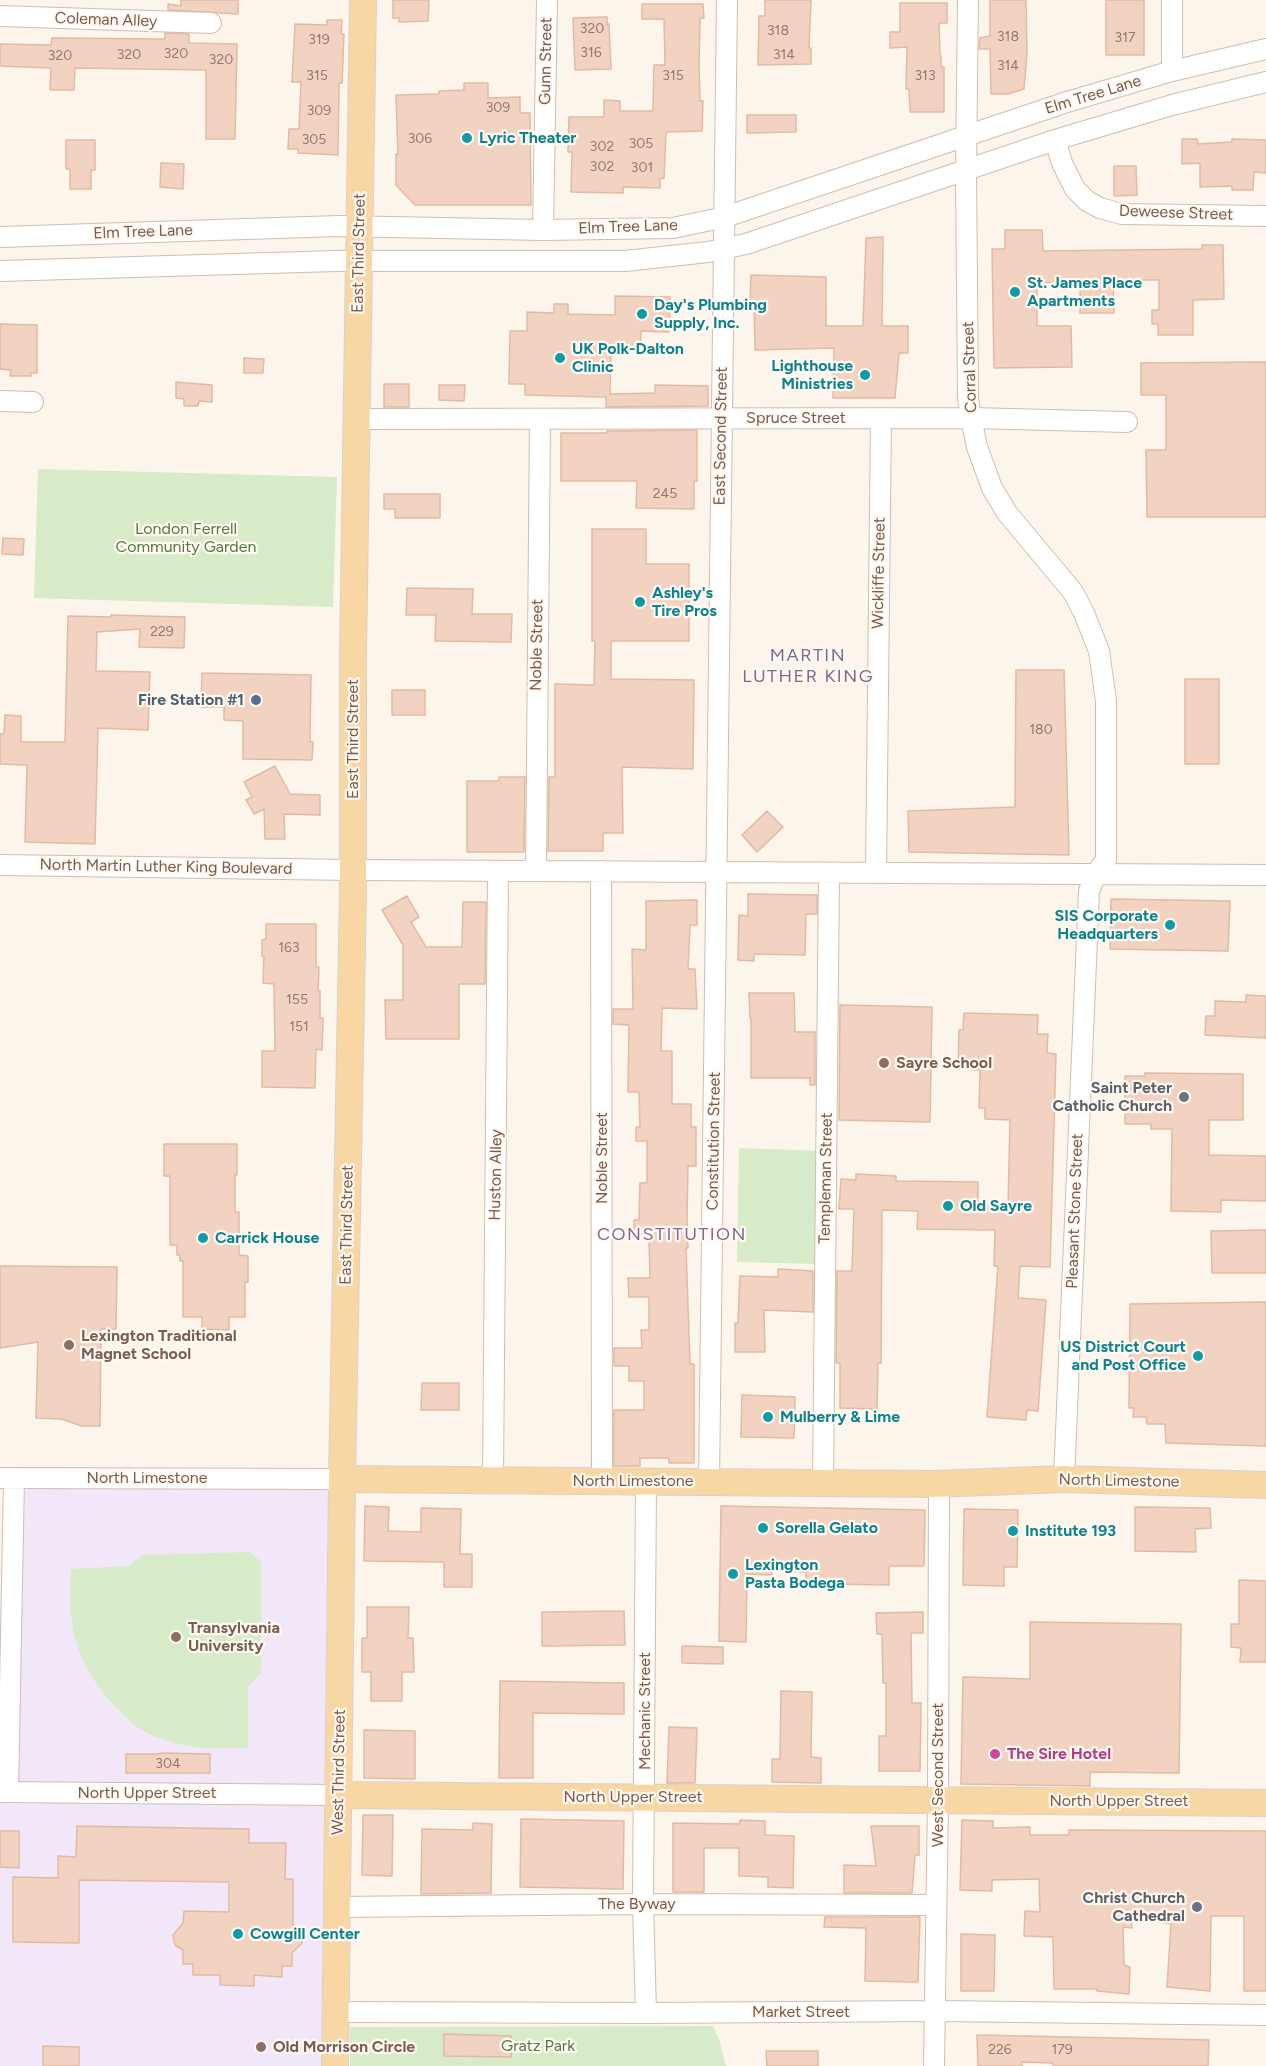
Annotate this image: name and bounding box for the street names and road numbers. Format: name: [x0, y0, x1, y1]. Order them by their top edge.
street label: Coleman Alley: [54, 9, 158, 31]
street label: Gunn Street: [536, 17, 556, 105]
street label: Elm Tree Lane: [1043, 71, 1143, 119]
street label: East Third Street: [348, 193, 370, 313]
street label: Deweese Street: [1119, 201, 1233, 225]
street label: Elm Tree Lane: [578, 216, 678, 238]
street label: Elm Tree Lane: [93, 221, 193, 243]
street label: Corral Street: [959, 321, 981, 413]
street label: East Second Street: [710, 367, 732, 505]
street label: Spruce Street: [746, 408, 846, 428]
street label: Wickliffe Street: [868, 517, 890, 629]
street label: Noble Street: [527, 599, 547, 691]
street label: East Third Street: [343, 679, 363, 799]
street label: North Martin Luther King Boulevard: [39, 855, 293, 879]
street label: Constitution Street: [703, 1072, 725, 1210]
street label: Noble Street: [592, 1112, 612, 1204]
street label: Templeman Street: [815, 1112, 837, 1244]
street label: Huston Alley: [486, 1129, 506, 1221]
street label: Pleasant Stone Street: [1063, 1133, 1087, 1289]
street label: East Third Street: [336, 1165, 358, 1285]
street label: North Limestone: [87, 1468, 207, 1488]
street label: North Limestone: [1058, 1470, 1180, 1492]
street label: North Limestone: [573, 1471, 693, 1491]
street label: Mechanic Street: [635, 1652, 655, 1770]
street label: West Second Street: [928, 1703, 948, 1847]
street label: West Third Street: [328, 1709, 350, 1835]
street label: North Upper Street: [77, 1783, 217, 1803]
street label: North Upper Street: [563, 1787, 703, 1807]
street label: North Upper Street: [1049, 1791, 1189, 1811]
street label: The Byway: [598, 1894, 676, 1914]
street label: Market Street: [752, 2002, 850, 2022]

